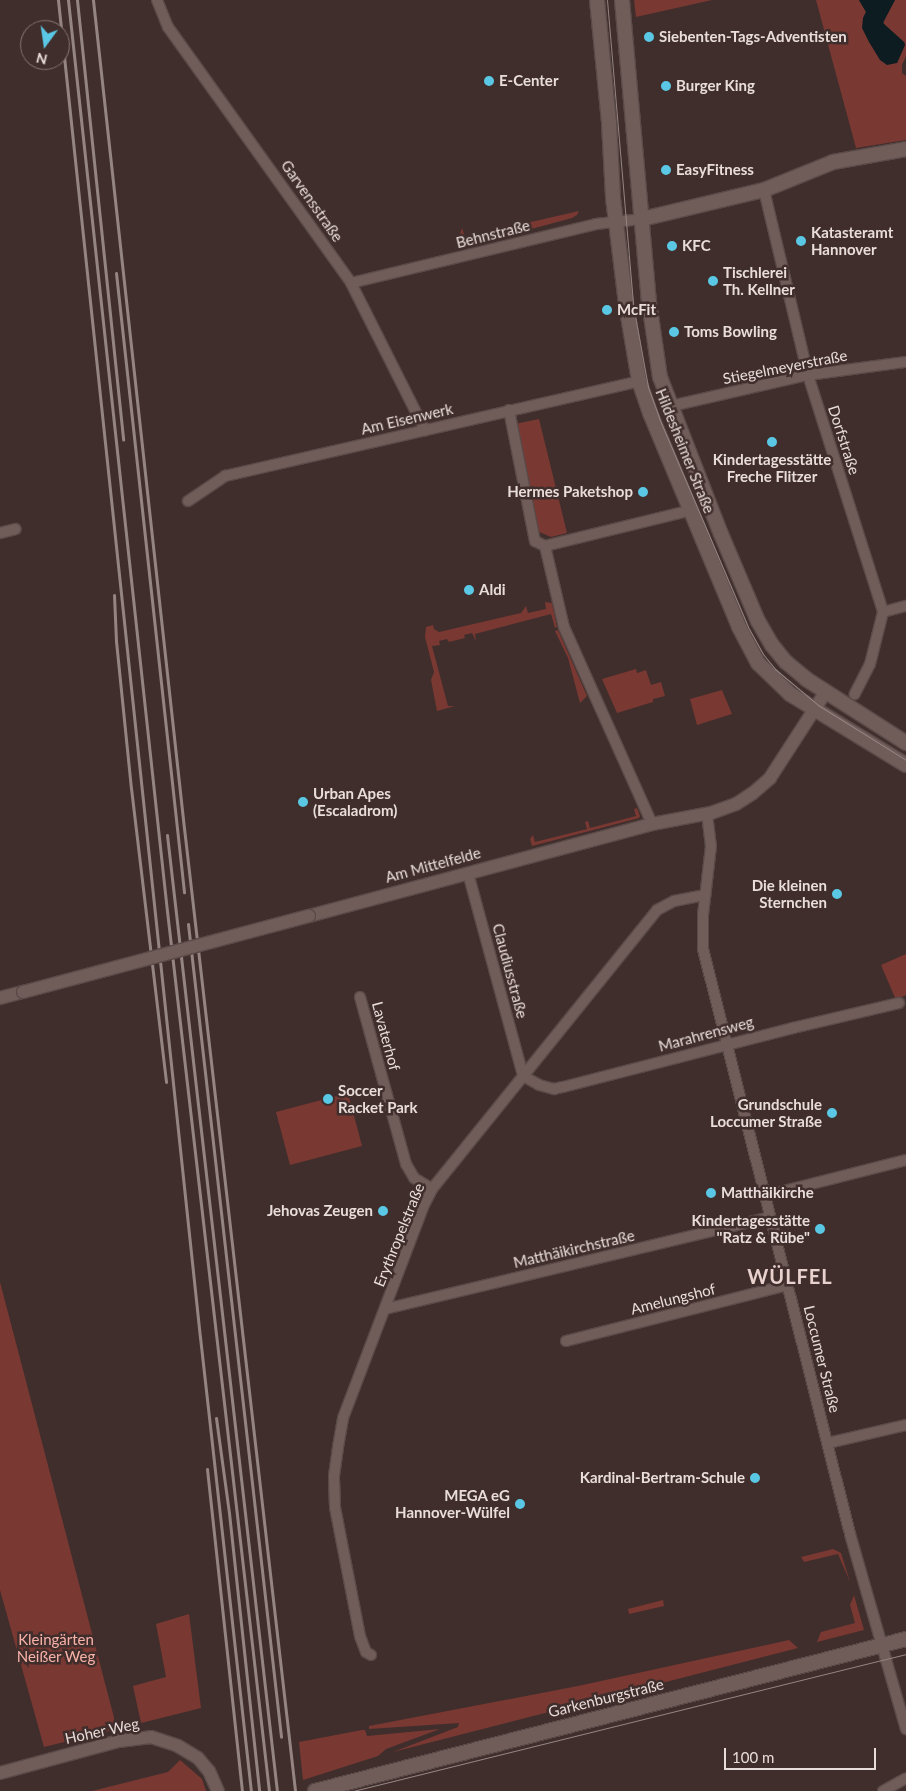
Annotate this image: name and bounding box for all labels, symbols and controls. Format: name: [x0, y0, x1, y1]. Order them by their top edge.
north arrow: [20, 20, 70, 70]
place label: Siebenten-Tags-Adventisten: [659, 28, 847, 46]
marker: Siebenten-Tags-Adventisten: [643, 31, 655, 43]
text: N: [34, 50, 49, 69]
place label: E-Center: [499, 72, 558, 90]
marker: E-Center: [483, 75, 495, 87]
place label: Burger King: [676, 77, 755, 95]
marker: Burger King: [660, 80, 672, 92]
street label: Garvensstraße: [277, 157, 347, 245]
place label: EasyFitness: [676, 161, 754, 179]
marker: EasyFitness: [660, 164, 672, 176]
street label: Behnstraße: [454, 216, 532, 252]
place label: Katasteramt Hannover: [811, 223, 893, 258]
marker: Katasteramt Hannover: [795, 235, 807, 247]
place label: KFC: [682, 237, 711, 255]
marker: KFC: [666, 240, 678, 252]
place label: Tischlerei Th. Kellner: [723, 263, 795, 298]
marker: Tischlerei Th. Kellner: [707, 275, 719, 287]
place label: McFit: [617, 301, 656, 319]
marker: McFit: [601, 304, 613, 316]
place label: Toms Bowling: [684, 323, 777, 341]
marker: Toms Bowling: [668, 326, 680, 338]
street label: Stiegelmeyerstraße: [721, 346, 849, 388]
street label: Hildesheimer Straße: [652, 386, 718, 516]
street label: Am Eisenwerk: [359, 400, 455, 438]
street label: Dorfstraße: [824, 403, 864, 477]
marker: Kindertagesstätte Freche Flitzer: [766, 436, 778, 448]
place label: Kindertagesstätte Freche Flitzer: [713, 450, 831, 485]
place label: Hermes Paketshop: [507, 483, 633, 501]
marker: Hermes Paketshop: [637, 486, 649, 498]
place label: Aldi: [479, 581, 505, 599]
marker: Aldi: [463, 584, 475, 596]
place label: Urban Apes (Escaladrom): [313, 784, 397, 819]
marker: Urban Apes (Escaladrom): [297, 796, 309, 808]
street label: Am Mittelfelde: [383, 844, 483, 886]
place label: Die kleinen Sternchen: [752, 876, 827, 911]
marker: Die kleinen Sternchen: [831, 888, 843, 900]
street label: Claudiusstraße: [489, 922, 531, 1020]
street label: Lavaterhof: [368, 1000, 404, 1072]
street label: Marahrensweg: [657, 1013, 755, 1055]
place label: Soccer Racket Park: [338, 1081, 417, 1116]
marker: Soccer Racket Park: [322, 1093, 334, 1105]
place label: Grundschule Loccumer Straße: [710, 1095, 822, 1130]
marker: Grundschule Loccumer Straße: [826, 1107, 838, 1119]
street label: Erythropelstraße: [370, 1181, 428, 1289]
place label: Matthäikirche: [721, 1184, 814, 1202]
marker: Matthäikirche: [705, 1187, 717, 1199]
place label: Jehovas Zeugen: [267, 1202, 373, 1220]
marker: Jehovas Zeugen: [377, 1205, 389, 1217]
place label: Kindertagesstätte "Ratz & Rübe": [692, 1211, 810, 1246]
marker: Kindertagesstätte "Ratz & Rübe": [814, 1223, 826, 1235]
street label: Matthäikirchstraße: [512, 1226, 636, 1272]
district label: WÜLFEL: [747, 1264, 833, 1288]
street label: Amelungshof: [629, 1280, 717, 1318]
street label: Loccumer Straße: [800, 1303, 844, 1415]
place label: Kardinal-Bertram-Schule: [580, 1469, 745, 1487]
marker: Kardinal-Bertram-Schule: [749, 1472, 761, 1484]
place label: MEGA eG Hannover-Wülfel: [395, 1486, 510, 1521]
marker: MEGA eG Hannover-Wülfel: [514, 1498, 526, 1510]
park label: Kleingärten Neißer Weg: [16, 1630, 96, 1665]
street label: Garkenburgstraße: [546, 1675, 666, 1721]
street label: Hoher Weg: [63, 1714, 141, 1748]
scale bar: [726, 1738, 878, 1770]
text: 100 m: [732, 1748, 774, 1766]

